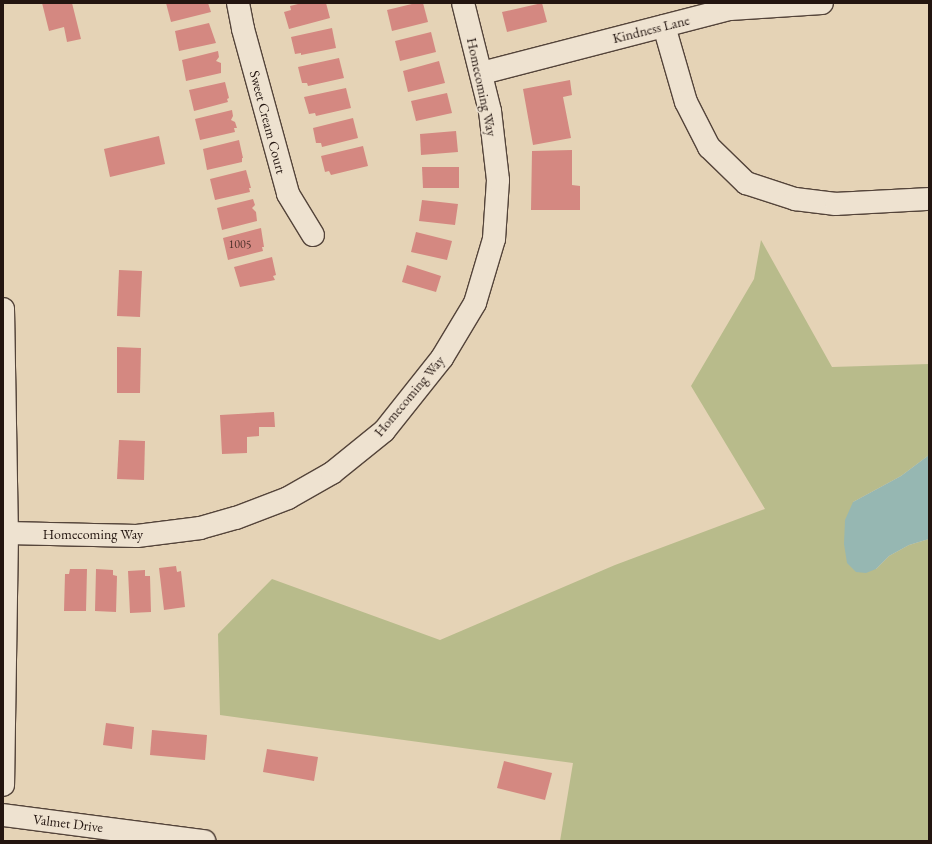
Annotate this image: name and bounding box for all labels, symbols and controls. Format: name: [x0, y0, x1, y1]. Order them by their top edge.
street label: Kindness Lane: [611, 11, 691, 47]
street label: Homecoming Way: [463, 36, 501, 138]
street label: Sweet Cream Court: [246, 68, 290, 176]
house number: 1005: [228, 238, 252, 252]
street label: Homecoming Way: [370, 352, 448, 440]
street label: Homecoming Way: [43, 526, 143, 542]
street label: Valmet Drive: [32, 810, 104, 836]

